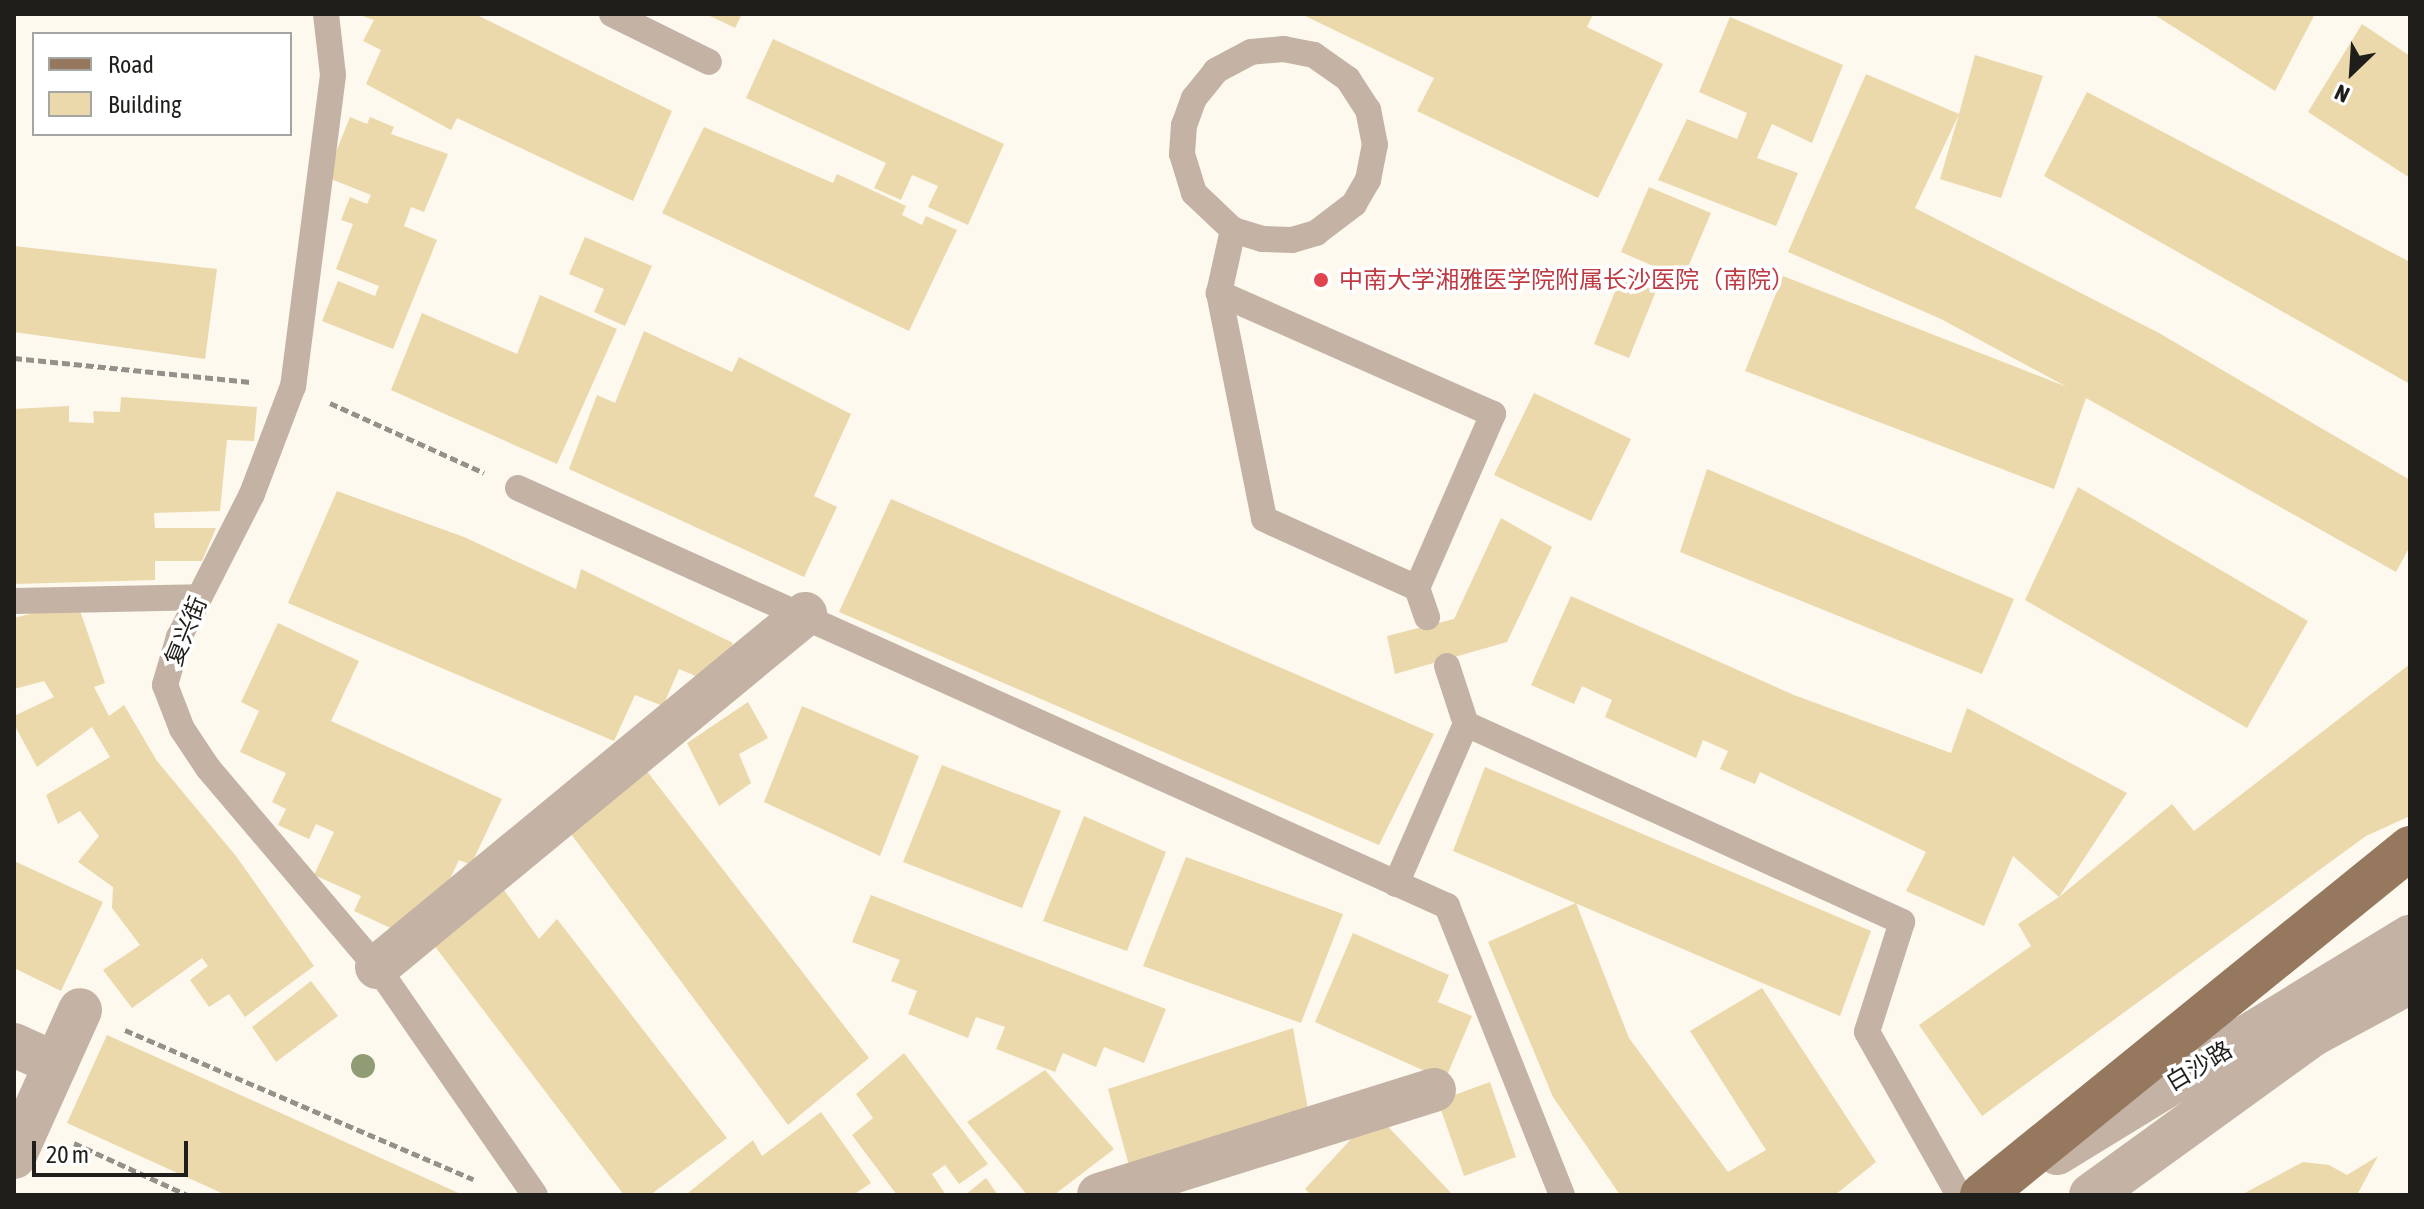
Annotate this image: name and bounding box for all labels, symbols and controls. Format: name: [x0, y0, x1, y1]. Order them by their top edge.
legend: [32, 32, 292, 136]
north arrow: [2312, 32, 2392, 112]
text: Road: [108, 51, 154, 78]
text: N: [2330, 79, 2353, 108]
text: Building: [108, 91, 181, 118]
place label: 中南大学湘雅医学院附属长沙医院（南院）: [1339, 266, 1795, 294]
marker: 中南大学湘雅医学院附属长沙医院（南院）: [1310, 269, 1332, 291]
street label: 复兴街: [159, 592, 213, 670]
street label: 白沙路: [2161, 1035, 2237, 1097]
scale bar: [36, 1125, 192, 1175]
text: 20 m: [46, 1141, 89, 1168]

